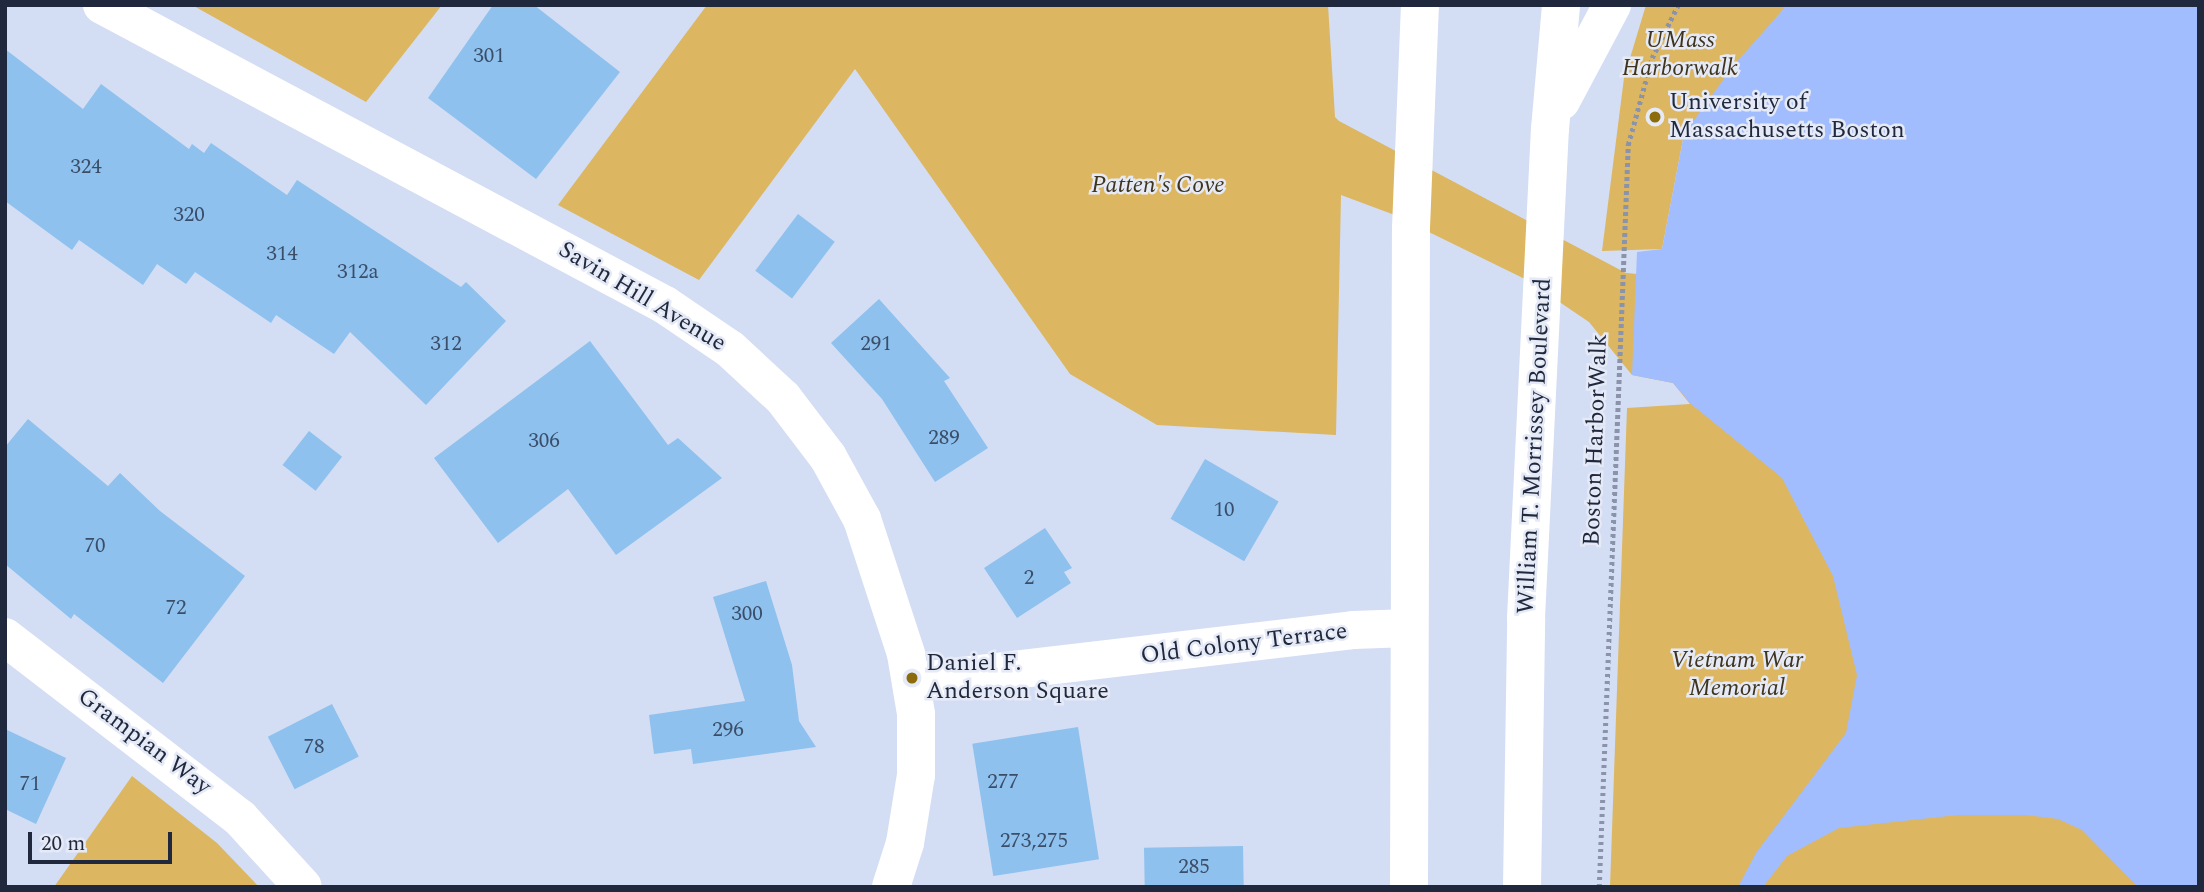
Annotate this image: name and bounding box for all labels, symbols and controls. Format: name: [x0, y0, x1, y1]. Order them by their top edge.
park label: UMass Harborwalk: [1622, 27, 1738, 83]
house number: 301: [473, 43, 505, 69]
place label: University of Massachusetts Boston: [1669, 89, 1905, 145]
marker: University of Massachusetts Boston: [1647, 109, 1663, 125]
house number: 324: [70, 154, 102, 180]
park label: Patten's Cove: [1091, 172, 1225, 200]
house number: 320: [173, 202, 205, 228]
street label: Savin Hill Avenue: [553, 236, 731, 358]
house number: 314: [266, 241, 298, 267]
house number: 312a: [337, 259, 379, 285]
street label: William T. Morrissey Boulevard: [1512, 277, 1558, 615]
house number: 312: [430, 331, 462, 357]
house number: 291: [860, 331, 892, 357]
street label: Boston HarborWalk: [1578, 333, 1614, 547]
house number: 289: [928, 425, 960, 451]
house number: 306: [528, 428, 560, 454]
house number: 10: [1214, 497, 1234, 523]
house number: 70: [85, 533, 105, 559]
house number: 2: [1024, 565, 1034, 591]
house number: 72: [166, 595, 186, 621]
house number: 300: [731, 601, 763, 627]
street label: Old Colony Terrace: [1139, 617, 1349, 671]
park label: Vietnam War Memorial: [1671, 647, 1803, 703]
place label: Daniel F. Anderson Square: [926, 650, 1109, 706]
marker: Daniel F. Anderson Square: [904, 670, 920, 686]
street label: Grampian Way: [72, 682, 216, 802]
house number: 296: [712, 717, 744, 743]
house number: 78: [304, 734, 324, 760]
house number: 277: [987, 769, 1019, 795]
house number: 71: [20, 771, 40, 797]
scale bar: [32, 818, 175, 862]
text: 20 m: [41, 828, 85, 860]
house number: 273,275: [1000, 828, 1068, 854]
house number: 285: [1178, 854, 1210, 880]

